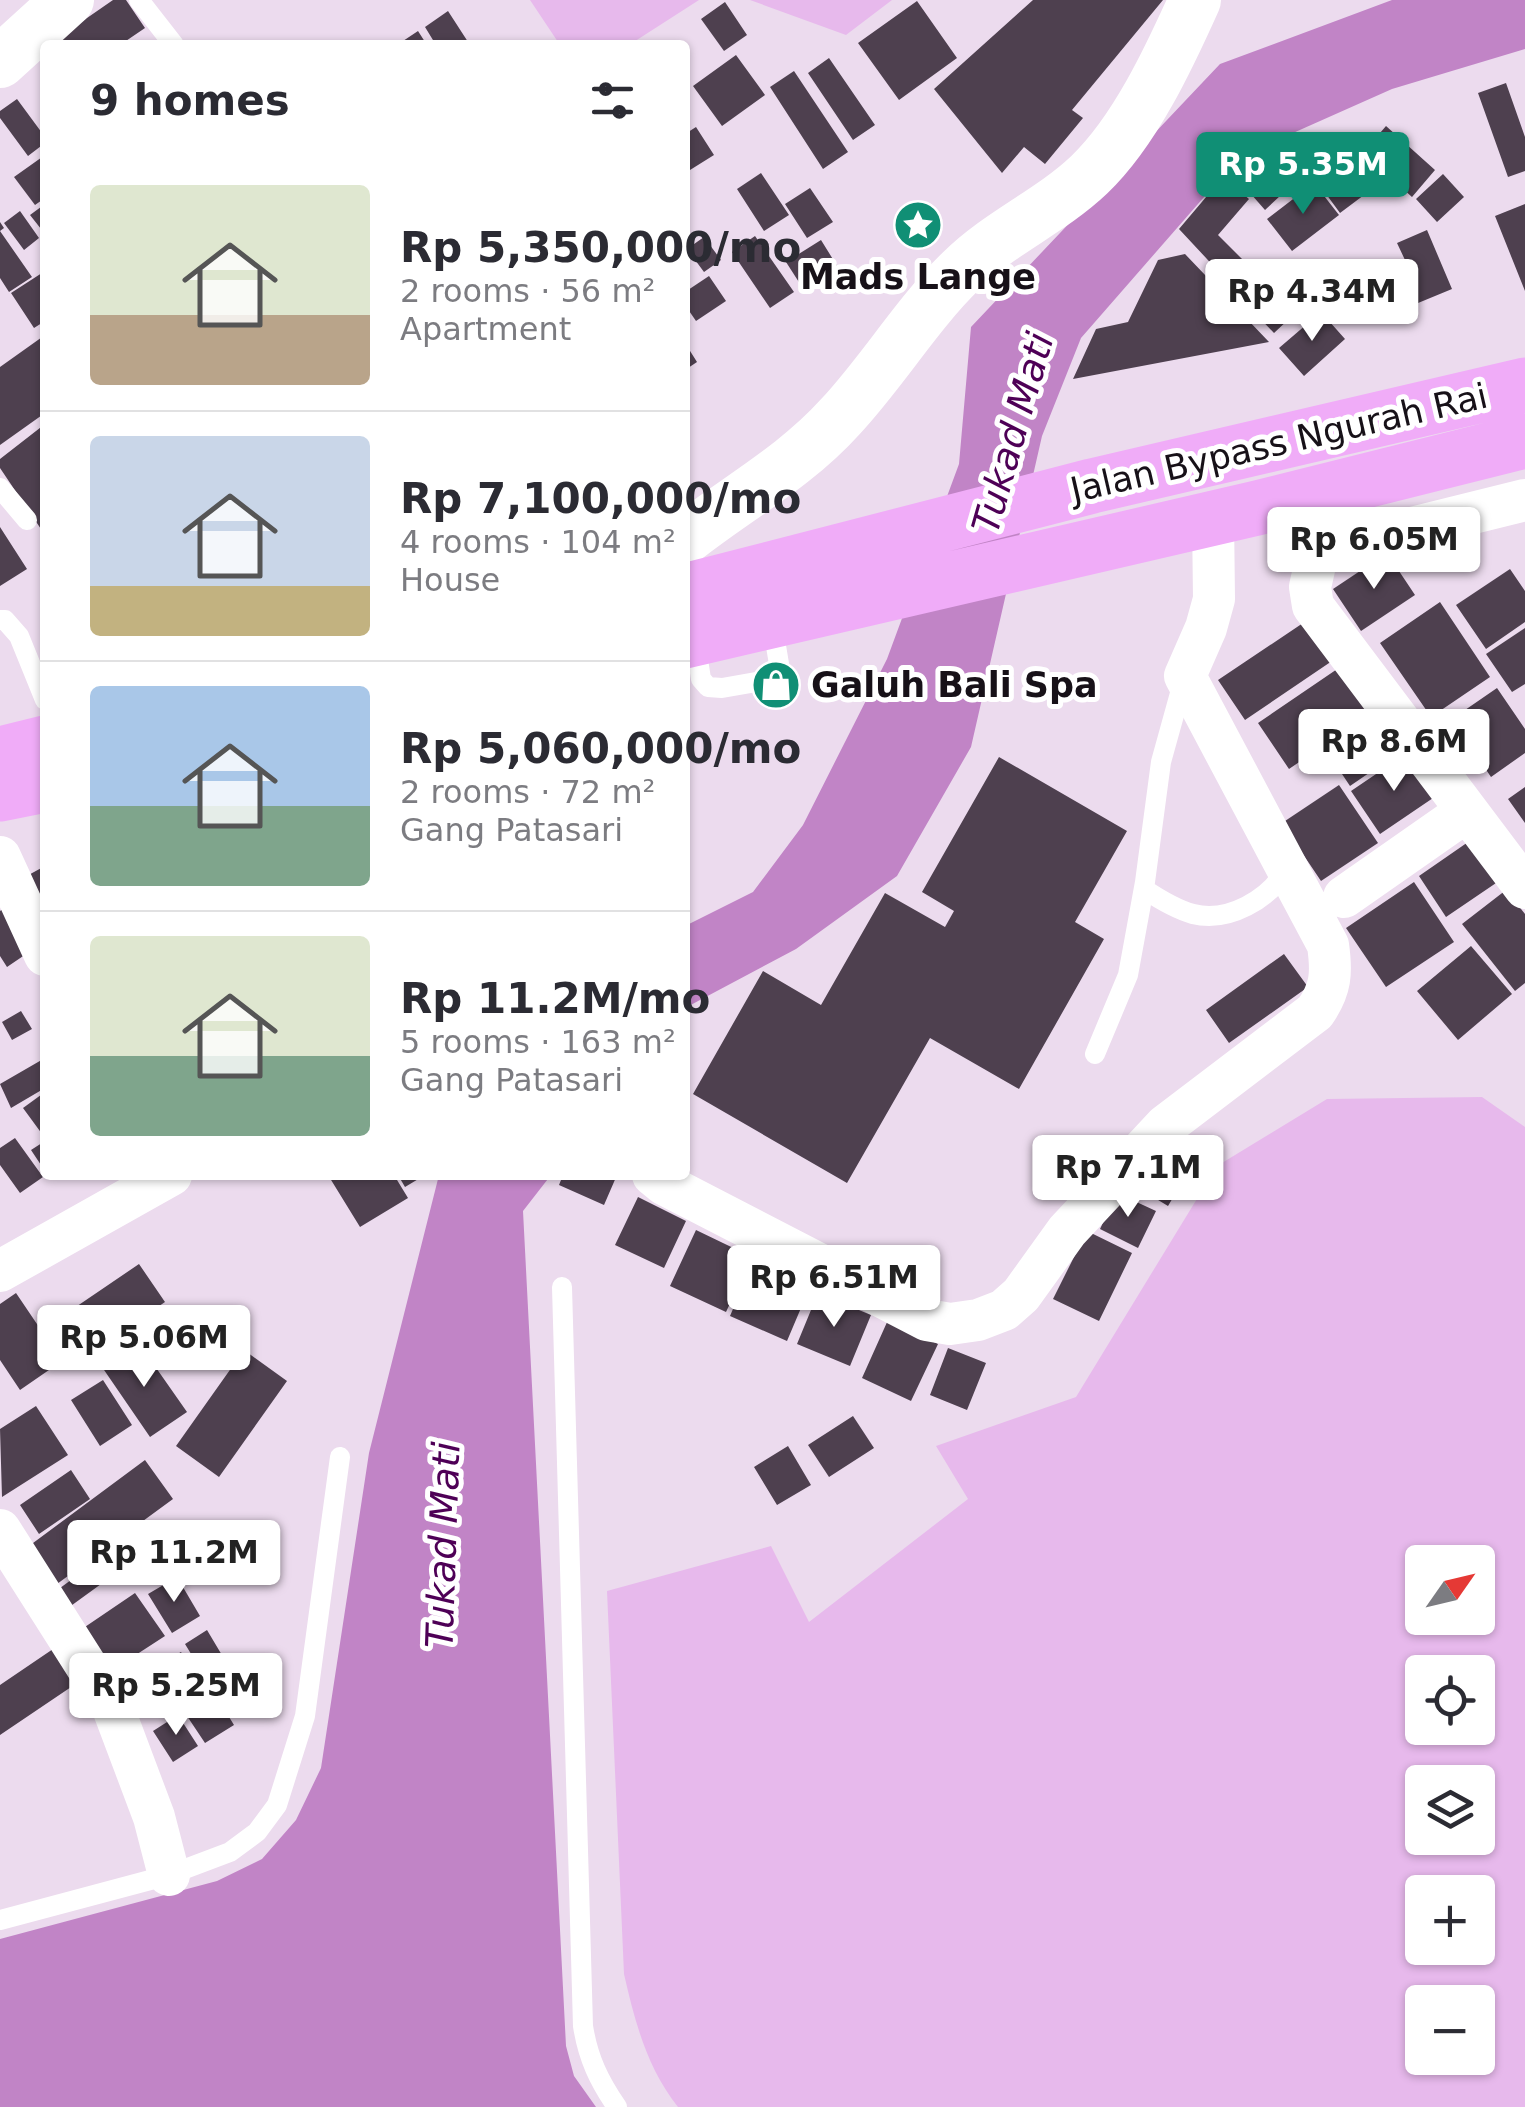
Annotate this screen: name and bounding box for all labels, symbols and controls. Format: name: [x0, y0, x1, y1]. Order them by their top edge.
icon: filters: [585, 73, 640, 128]
text: 9 homes: [90, 76, 290, 125]
pin: Rp 5.35M: [1200, 132, 1406, 217]
text: Rp 5.35M: [1218, 145, 1388, 183]
place icon: Mads Lange: [892, 199, 944, 251]
text: Rp 5,350,000/mo: [400, 223, 801, 272]
icon: home: [170, 225, 290, 345]
place label: Mads Lange: [800, 257, 1036, 297]
pin: Rp 4.34M: [1209, 259, 1415, 344]
text: 2 rooms · 56 m²: [400, 272, 655, 310]
text: Rp 4.34M: [1227, 272, 1397, 310]
text: Apartment: [400, 310, 571, 348]
water label: Tukad Mati: [963, 327, 1063, 538]
street label: Jalan Bypass Ngurah Rai: [1065, 376, 1491, 511]
text: Rp 7,100,000/mo: [400, 474, 801, 523]
icon: home: [170, 476, 290, 596]
pin: Rp 6.05M: [1271, 507, 1477, 592]
text: Rp 6.05M: [1289, 520, 1459, 558]
text: 4 rooms · 104 m²: [400, 523, 676, 561]
text: House: [400, 561, 500, 599]
shop icon: Galuh Bali Spa: [750, 659, 802, 711]
place label: Galuh Bali Spa: [811, 665, 1098, 705]
pin: Rp 8.6M: [1302, 709, 1486, 794]
text: Rp 8.6M: [1320, 722, 1468, 760]
text: Rp 5,060,000/mo: [400, 724, 801, 773]
icon: home: [170, 726, 290, 846]
text: 2 rooms · 72 m²: [400, 773, 655, 811]
text: Gang Patasari: [400, 811, 623, 849]
text: Rp 11.2M/mo: [400, 974, 710, 1023]
icon: home: [170, 976, 290, 1096]
text: 5 rooms · 163 m²: [400, 1023, 676, 1061]
text: Gang Patasari: [400, 1061, 623, 1099]
pin: Rp 7.1M: [1036, 1135, 1220, 1220]
text: Rp 7.1M: [1054, 1148, 1202, 1186]
pin: Rp 6.51M: [731, 1245, 937, 1330]
text: Rp 6.51M: [749, 1258, 919, 1296]
pin: Rp 5.06M: [41, 1305, 247, 1390]
text: Rp 5.06M: [59, 1318, 229, 1356]
water label: Tukad Mati: [417, 1441, 469, 1649]
pin: Rp 11.2M: [71, 1520, 277, 1605]
text: Rp 11.2M: [89, 1533, 259, 1571]
north arrow: [1405, 1545, 1495, 1635]
map controls: [1405, 1545, 1495, 2075]
pin: Rp 5.25M: [73, 1653, 279, 1738]
button: locate: [1405, 1655, 1495, 1745]
text: Rp 5.25M: [91, 1666, 261, 1704]
button: layers: [1405, 1765, 1495, 1855]
button: +: [1405, 1875, 1495, 1965]
button: −: [1405, 1985, 1495, 2075]

